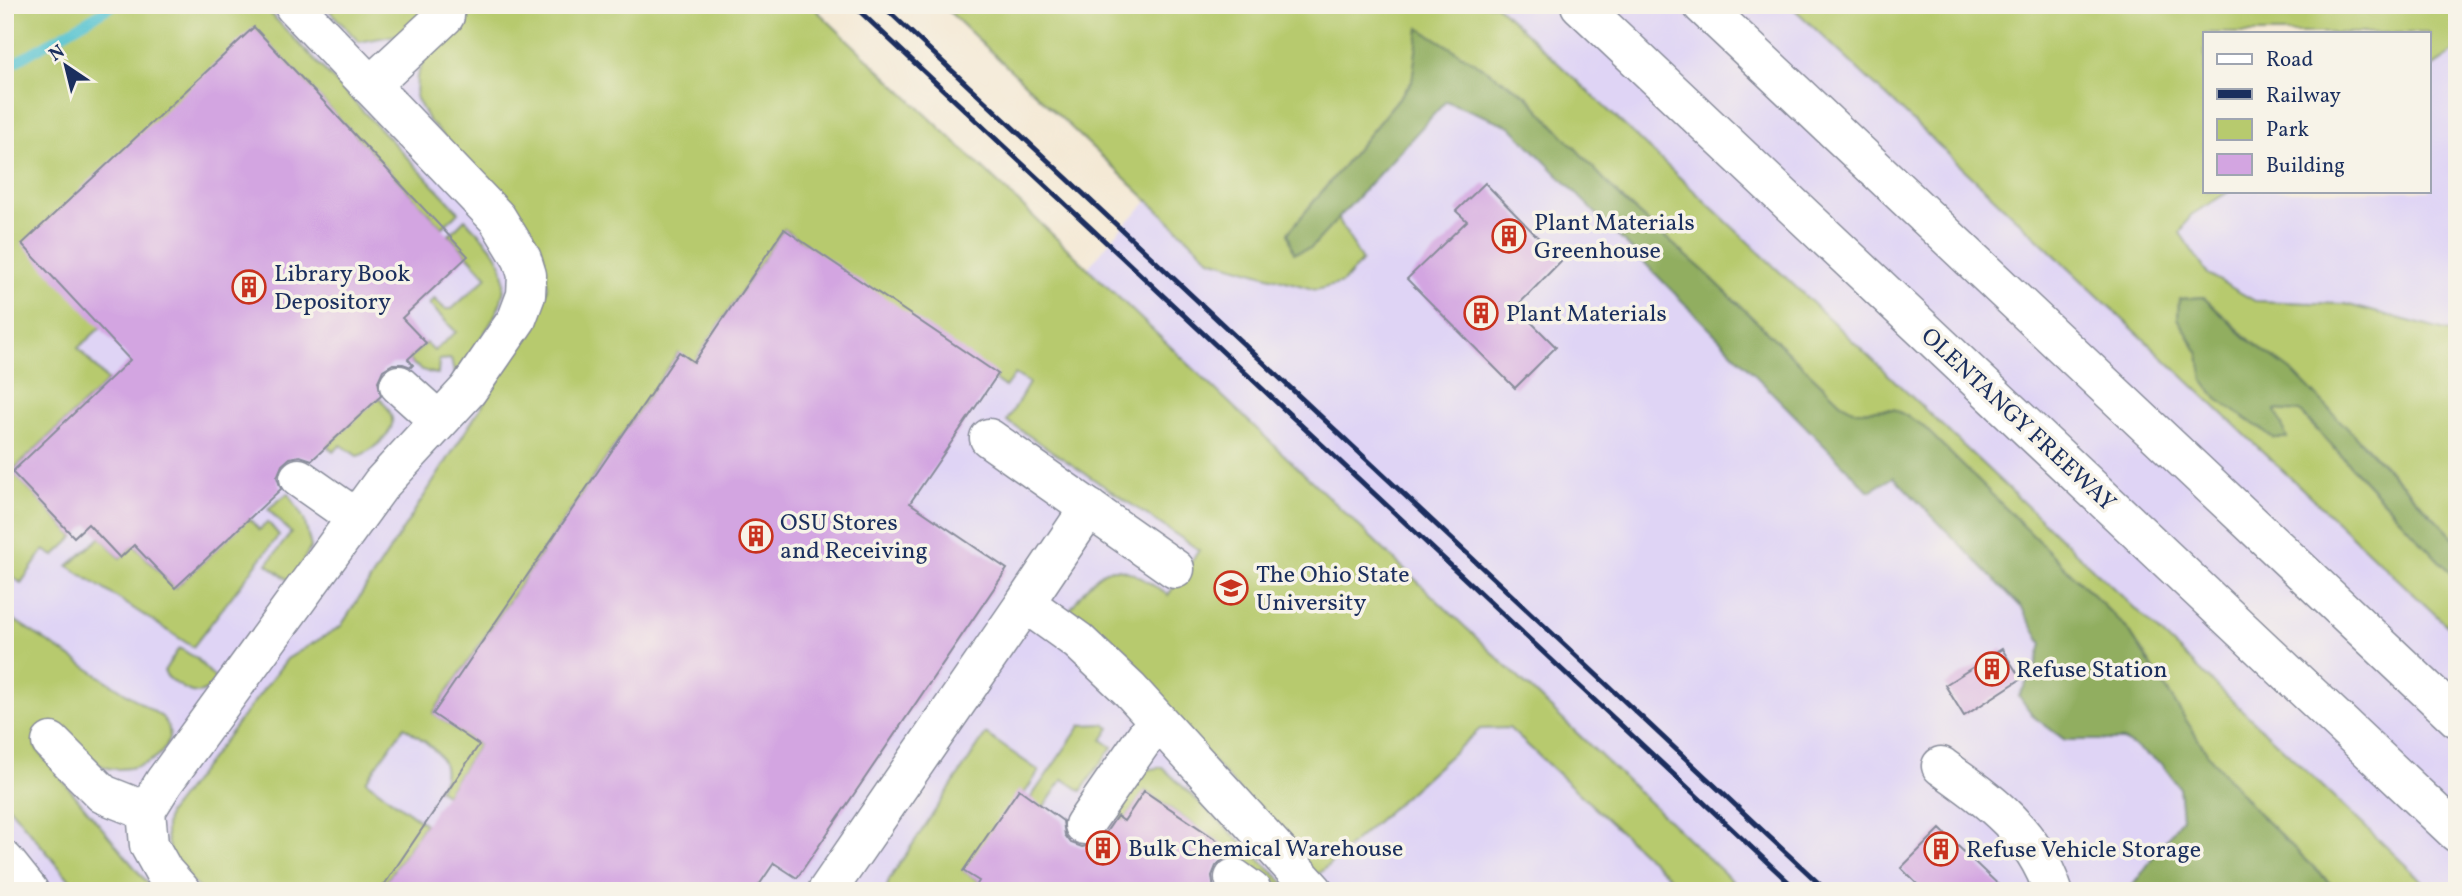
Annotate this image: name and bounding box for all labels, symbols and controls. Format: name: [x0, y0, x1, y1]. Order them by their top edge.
north arrow: [32, 32, 102, 102]
legend: [2203, 32, 2430, 192]
text: N: [44, 39, 71, 68]
text: Road: [2266, 46, 2313, 75]
text: Railway: [2266, 82, 2342, 111]
text: Park: [2266, 116, 2309, 145]
text: Building: [2266, 152, 2345, 181]
place label: Plant Materials Greenhouse: [1534, 207, 1695, 269]
building icon: Plant Materials Greenhouse: [1490, 217, 1528, 255]
place label: Library Book Depository: [274, 258, 410, 320]
building icon: Library Book Depository: [230, 268, 268, 306]
building icon: Plant Materials: [1462, 294, 1500, 332]
place label: Plant Materials: [1506, 298, 1667, 332]
street label: OLENTANGY FREEWAY: [1912, 321, 2123, 520]
place label: OSU Stores and Receiving: [780, 507, 928, 569]
building icon: OSU Stores and Receiving: [737, 517, 775, 555]
place label: The Ohio State University: [1256, 559, 1410, 621]
school or university icon: The Ohio State University: [1212, 569, 1250, 607]
building icon: Refuse Station: [1973, 650, 2011, 688]
place label: Refuse Station: [2016, 654, 2168, 688]
building icon: Bulk Chemical Warehouse: [1084, 829, 1122, 867]
building icon: Refuse Vehicle Storage: [1922, 830, 1960, 868]
place label: Bulk Chemical Warehouse: [1128, 833, 1403, 867]
place label: Refuse Vehicle Storage: [1966, 834, 2201, 868]

